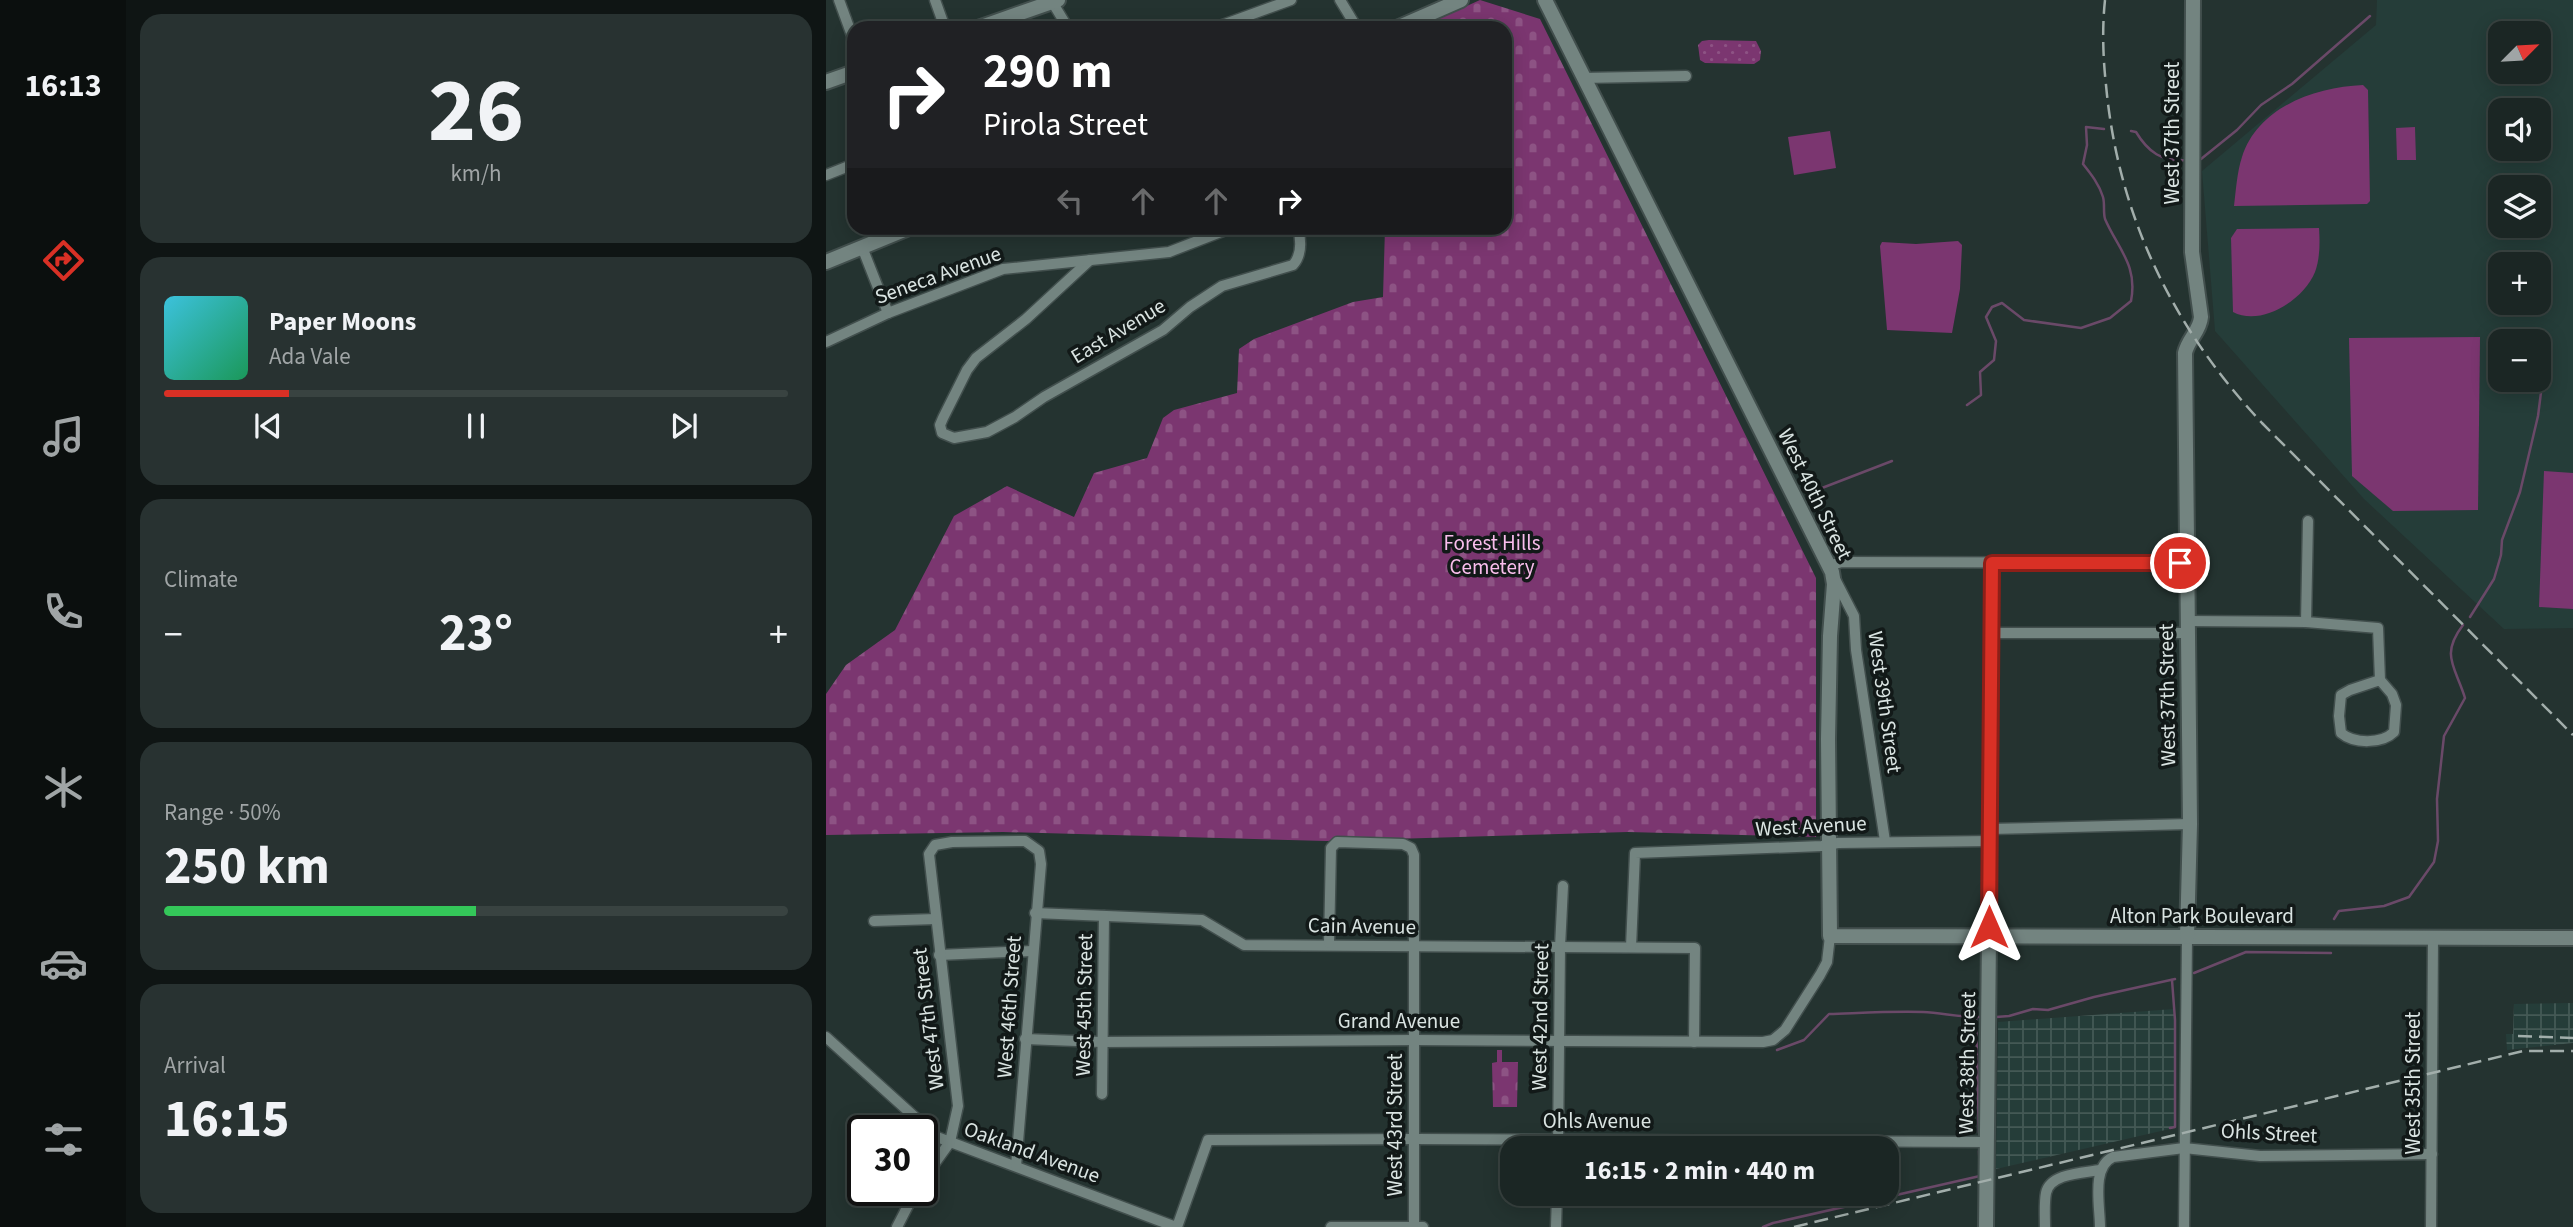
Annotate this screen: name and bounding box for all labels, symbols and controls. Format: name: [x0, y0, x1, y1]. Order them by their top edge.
north arrow: [2488, 21, 2552, 84]
map controls: [2488, 21, 2551, 392]
text: 290 m: [983, 37, 1112, 107]
text: 26: [428, 47, 524, 176]
icon: right: [868, 49, 959, 140]
street label: West 37th Street: [2157, 62, 2187, 204]
text: 16:13: [24, 63, 102, 109]
button: sound: [2488, 98, 2551, 161]
text: Pirola Street: [983, 102, 1148, 148]
text: km/h: [450, 157, 502, 190]
button: layers: [2488, 175, 2551, 238]
icon: left: [1051, 182, 1089, 220]
icon: ahead: [1124, 182, 1162, 220]
icon: ahead: [1197, 182, 1235, 220]
icon: right: [1270, 182, 1308, 220]
icon: directions: [39, 236, 88, 285]
street label: Seneca Avenue: [871, 238, 1005, 312]
button: +: [2488, 252, 2551, 315]
street label: East Avenue: [1065, 291, 1171, 371]
text: Paper Moons: [269, 303, 416, 340]
button: −: [2488, 329, 2551, 392]
text: Ada Vale: [269, 340, 351, 373]
icon: previous: [249, 407, 287, 445]
icon: pause: [457, 407, 495, 445]
icon: next: [665, 407, 703, 445]
icon: music: [39, 412, 88, 461]
street label: West 40th Street: [1770, 423, 1860, 565]
park label: Forest Hills Cemetery: [1443, 528, 1541, 582]
pin: [2150, 533, 2210, 593]
icon: arrive: [2161, 544, 2199, 582]
text: Climate: [164, 563, 238, 596]
icon: phone: [39, 587, 88, 636]
text: 23°: [439, 597, 513, 671]
text: −: [164, 608, 183, 662]
text: +: [769, 608, 788, 662]
street label: West 37th Street: [2151, 623, 2183, 767]
street label: West 39th Street: [1860, 629, 1910, 775]
icon: climate: [39, 763, 88, 812]
text: Range · 50%: [164, 796, 281, 829]
street label: West Avenue: [1755, 808, 1867, 844]
text: 250 km: [164, 830, 330, 904]
position arrow: [1952, 890, 2026, 964]
street label: Alton Park Boulevard: [2110, 901, 2294, 931]
street label: Cain Avenue: [1308, 910, 1416, 942]
street label: West 45th Street: [1068, 933, 1100, 1077]
street label: West 46th Street: [989, 935, 1029, 1079]
icon: car: [39, 939, 88, 988]
street label: West 42nd Street: [1524, 943, 1556, 1091]
street label: West 47th Street: [904, 946, 952, 1092]
street label: West 38th Street: [1951, 991, 1983, 1135]
street label: Grand Avenue: [1338, 1006, 1460, 1036]
street label: West 35th Street: [2398, 1012, 2428, 1154]
text: Arrival: [164, 1049, 226, 1082]
street label: West 43rd Street: [1380, 1053, 1410, 1197]
text: 16:15: [164, 1083, 289, 1157]
street label: Ohls Avenue: [1543, 1106, 1651, 1136]
street label: Oakland Avenue: [960, 1113, 1104, 1191]
icon: filters: [39, 1115, 88, 1164]
speed limit sign: 30: [847, 1115, 938, 1206]
street label: Ohls Street: [2220, 1115, 2318, 1151]
text: 16:15 · 2 min · 440 m: [1584, 1152, 1815, 1189]

